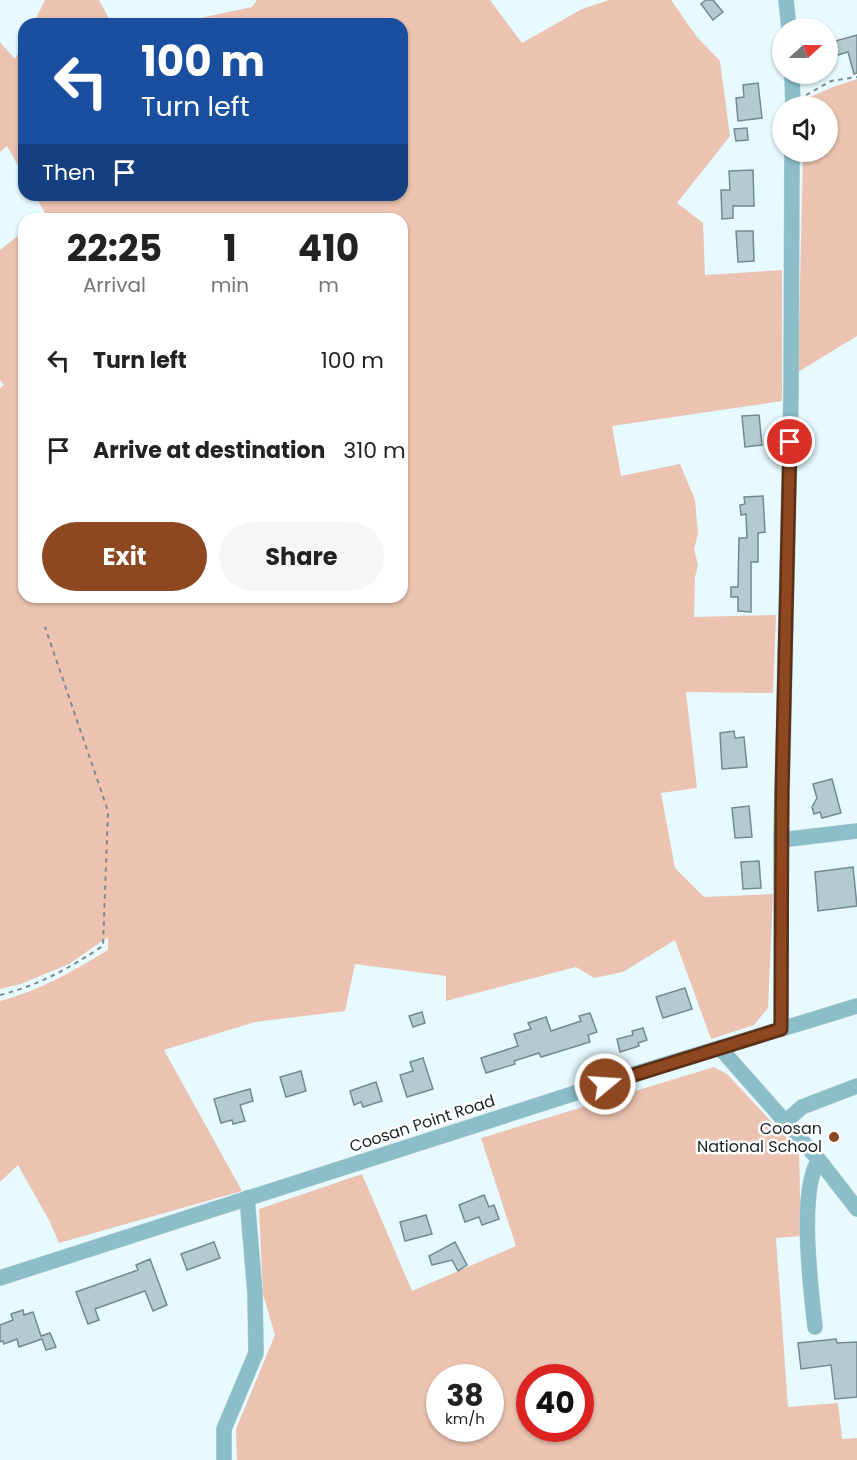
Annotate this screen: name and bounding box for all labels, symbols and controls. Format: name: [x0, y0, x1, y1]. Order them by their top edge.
north arrow: [772, 18, 838, 84]
map controls: [772, 18, 838, 162]
text: 100 m: [141, 32, 265, 91]
icon: left: [42, 42, 120, 120]
text: Turn left: [141, 88, 250, 125]
button: sound: [772, 96, 838, 162]
icon: arrive: [108, 156, 141, 189]
text: Then: [42, 157, 96, 188]
text: 22:25: [67, 223, 162, 274]
text: 1: [223, 223, 237, 274]
text: 410: [298, 223, 359, 274]
text: Arrival: [83, 271, 146, 299]
text: min: [211, 271, 249, 299]
text: m: [318, 271, 339, 299]
icon: left: [42, 344, 75, 377]
text: Turn left: [93, 345, 187, 376]
text: 100 m: [321, 345, 384, 376]
pin: [764, 416, 815, 467]
icon: arrive: [773, 425, 806, 458]
icon: arrive: [42, 434, 75, 467]
text: Arrive at destination: [93, 435, 325, 466]
text: 310 m: [343, 435, 406, 466]
button: Exit: [42, 522, 207, 591]
button: Share: [219, 522, 384, 591]
position arrow: [573, 1052, 637, 1116]
street label: Coosan Point Road: [346, 1089, 498, 1158]
place label: Coosan National School: [697, 1117, 822, 1158]
marker: Coosan National School: [827, 1130, 841, 1144]
speed limit sign: 40: [516, 1364, 594, 1442]
text: 38: [446, 1374, 484, 1417]
text: km/h: [445, 1408, 485, 1429]

